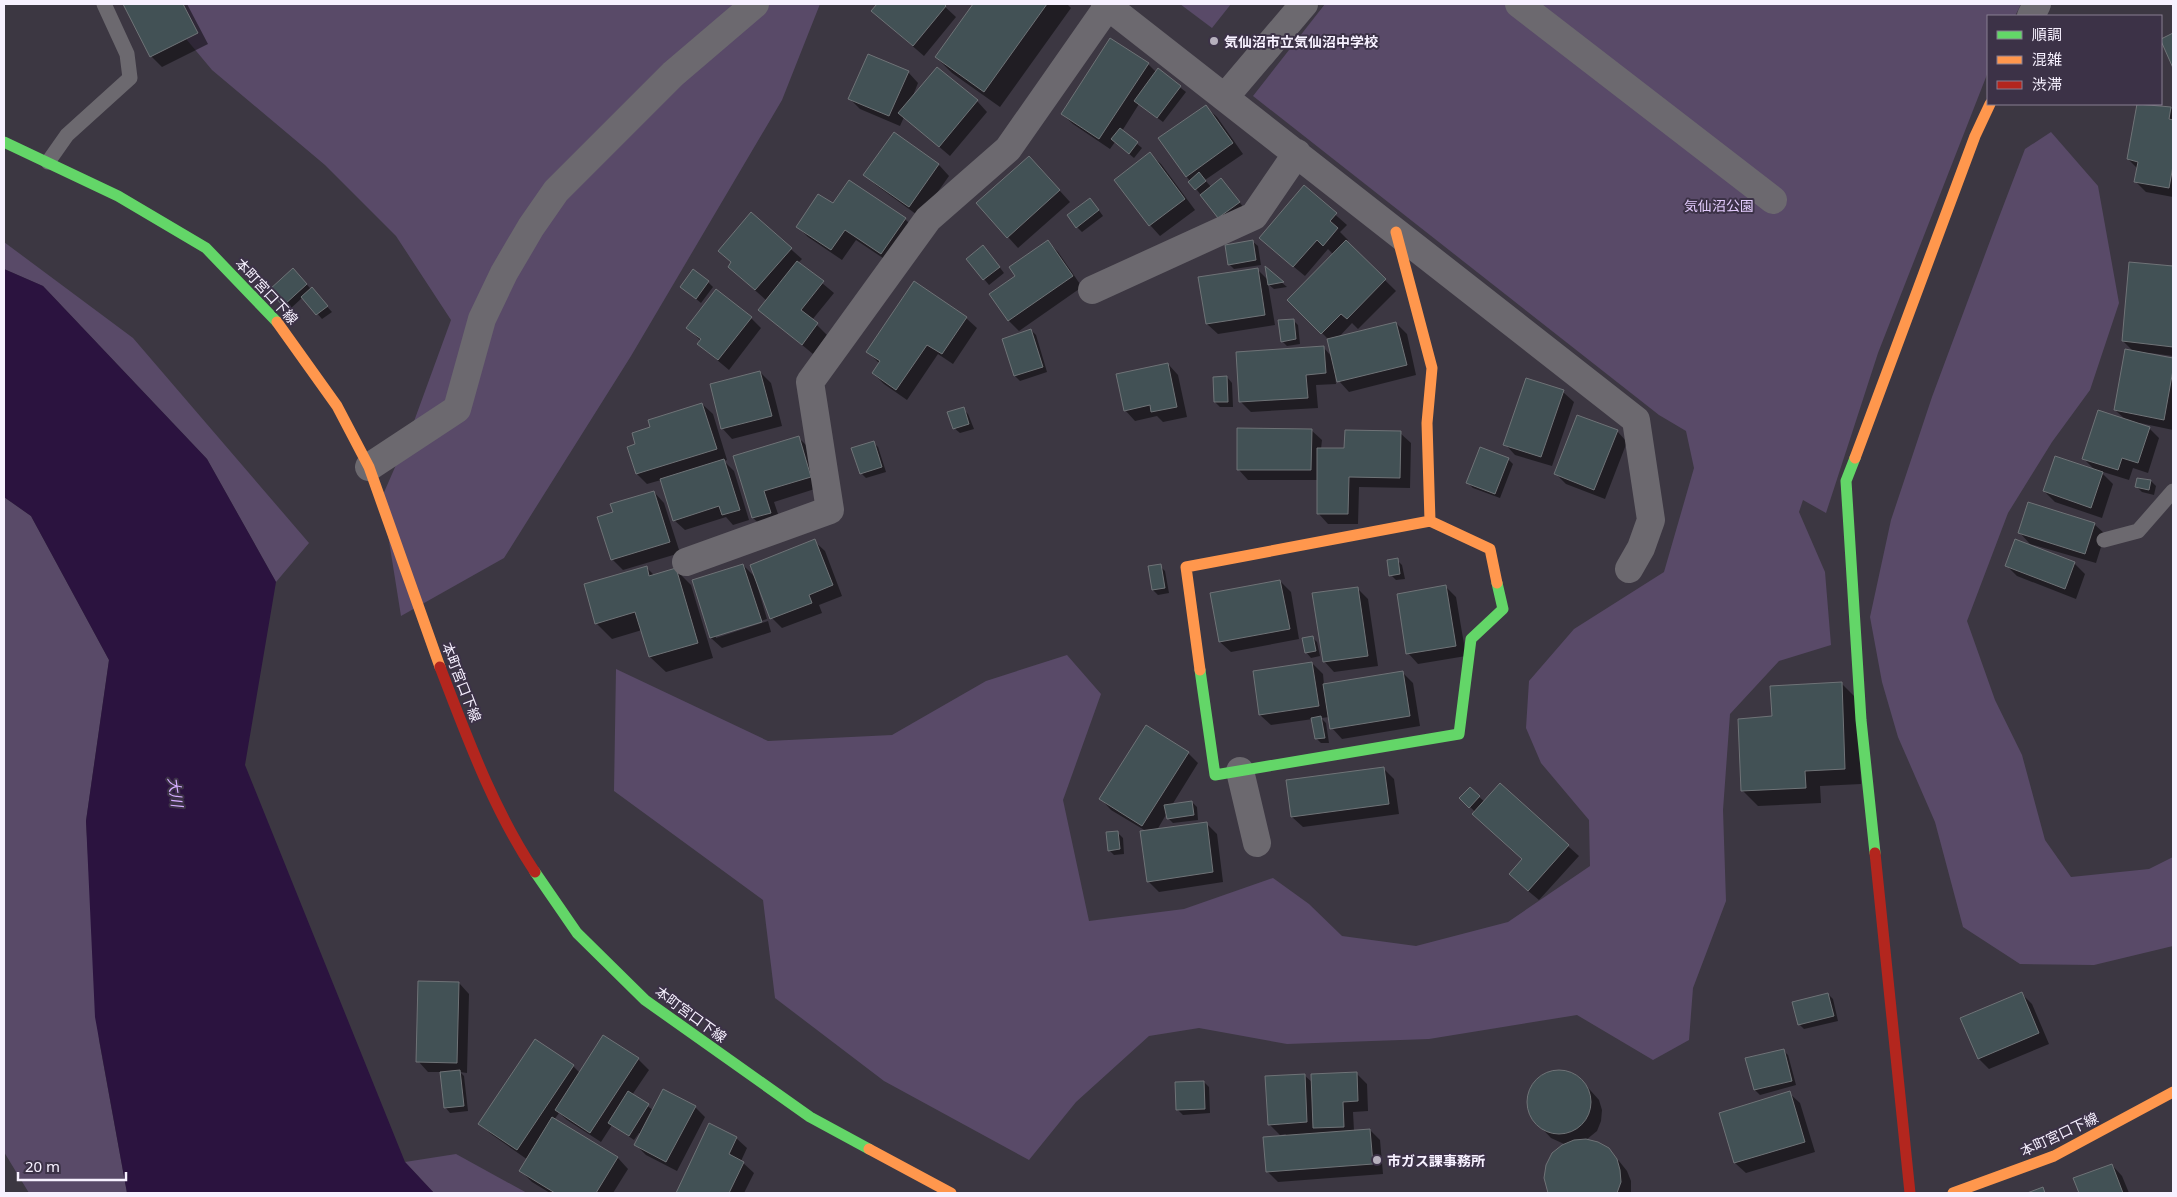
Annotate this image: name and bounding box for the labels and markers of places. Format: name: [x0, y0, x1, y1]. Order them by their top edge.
place label: 気仙沼市立気仙沼中学校: [1224, 32, 1378, 51]
marker: 気仙沼市立気仙沼中学校: [1208, 35, 1220, 47]
place label: 市ガス課事務所: [1387, 1151, 1485, 1170]
marker: 市ガス課事務所: [1371, 1154, 1383, 1166]

